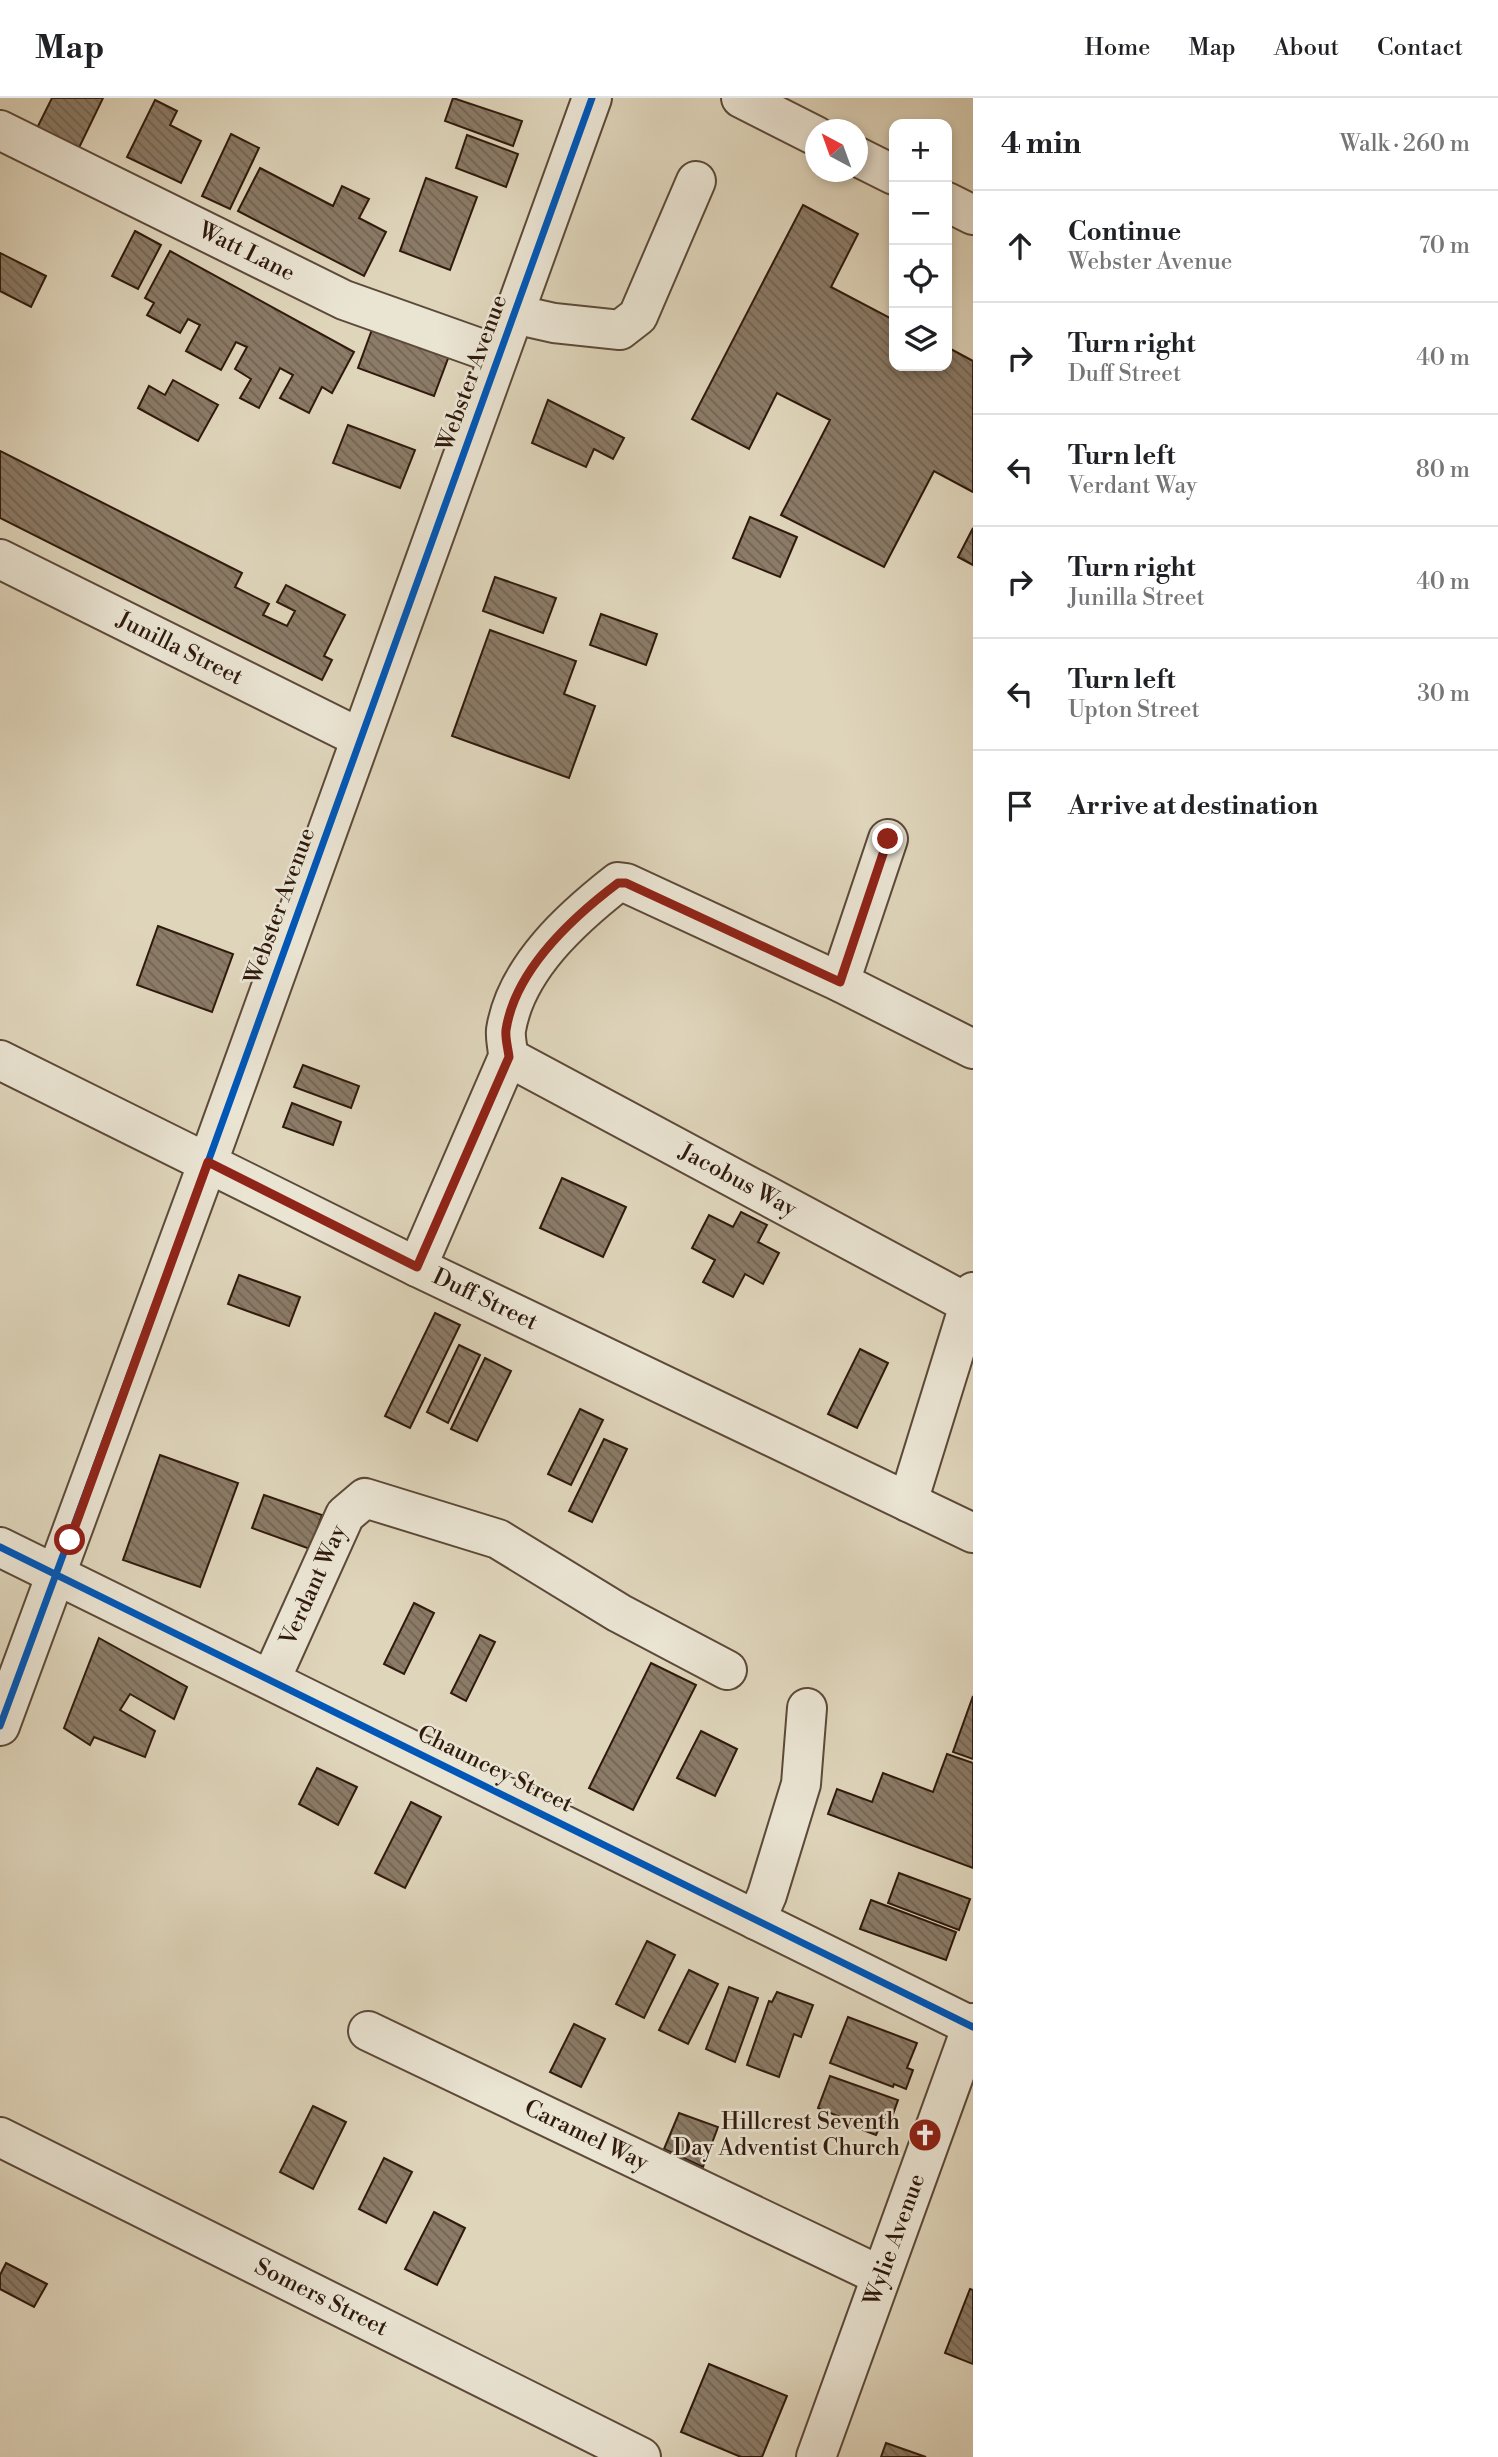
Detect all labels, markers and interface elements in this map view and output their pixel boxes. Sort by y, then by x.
text: Map [35,28,104,69]
text: Home [1085,33,1150,63]
text: Map [1188,33,1236,63]
text: About [1274,33,1339,63]
text: Contact [1377,33,1463,63]
north arrow [805,119,868,182]
map controls [889,119,952,371]
button: + [889,119,952,182]
text: 4 min [1001,125,1081,163]
text: Walk · 260 m [1340,130,1470,158]
button: − [889,182,952,245]
street label: Watt Lane [193,216,299,287]
text: Continue [1068,216,1181,248]
icon: ahead [1001,227,1039,265]
text: 70 m [1419,232,1470,260]
button: locate [889,245,952,308]
text: Webster Avenue [1068,248,1232,276]
street label: Webster Avenue [430,291,513,456]
button: layers [889,308,952,371]
text: Turn right [1068,328,1196,360]
icon: right [1001,339,1039,377]
text: 40 m [1416,344,1470,372]
text: Duff Street [1068,360,1181,388]
text: Turn left [1068,440,1176,472]
icon: left [1001,451,1039,489]
text: 80 m [1416,456,1470,484]
text: Verdant Way [1068,472,1197,500]
text: Turn right [1068,552,1196,584]
icon: right [1001,563,1039,601]
text: 40 m [1416,568,1470,596]
text: Junilla Street [1068,584,1205,612]
street label: Junilla Street [112,605,247,691]
text: Turn left [1068,664,1176,696]
icon: left [1001,675,1039,713]
text: 30 m [1417,680,1470,708]
text: Upton Street [1068,696,1200,724]
icon: arrive [1001,787,1039,825]
text: Arrive at destination [1068,790,1318,822]
route end [872,823,903,854]
street label: Webster Avenue [238,824,321,989]
street label: Jacobus Way [674,1137,802,1224]
street label: Duff Street [428,1263,542,1337]
street label: Verdant Way [274,1520,353,1651]
route start [54,1524,85,1555]
street label: Chauncey Street [413,1719,577,1819]
street label: Caramel Way [520,2094,654,2177]
place label: Hillcrest Seventh Day Adventist Church [673,2108,900,2162]
church icon: Hillcrest Seventh Day Adventist Church [906,2116,944,2154]
street label: Wylie Avenue [858,2170,931,2310]
street label: Somers Street [250,2252,392,2342]

